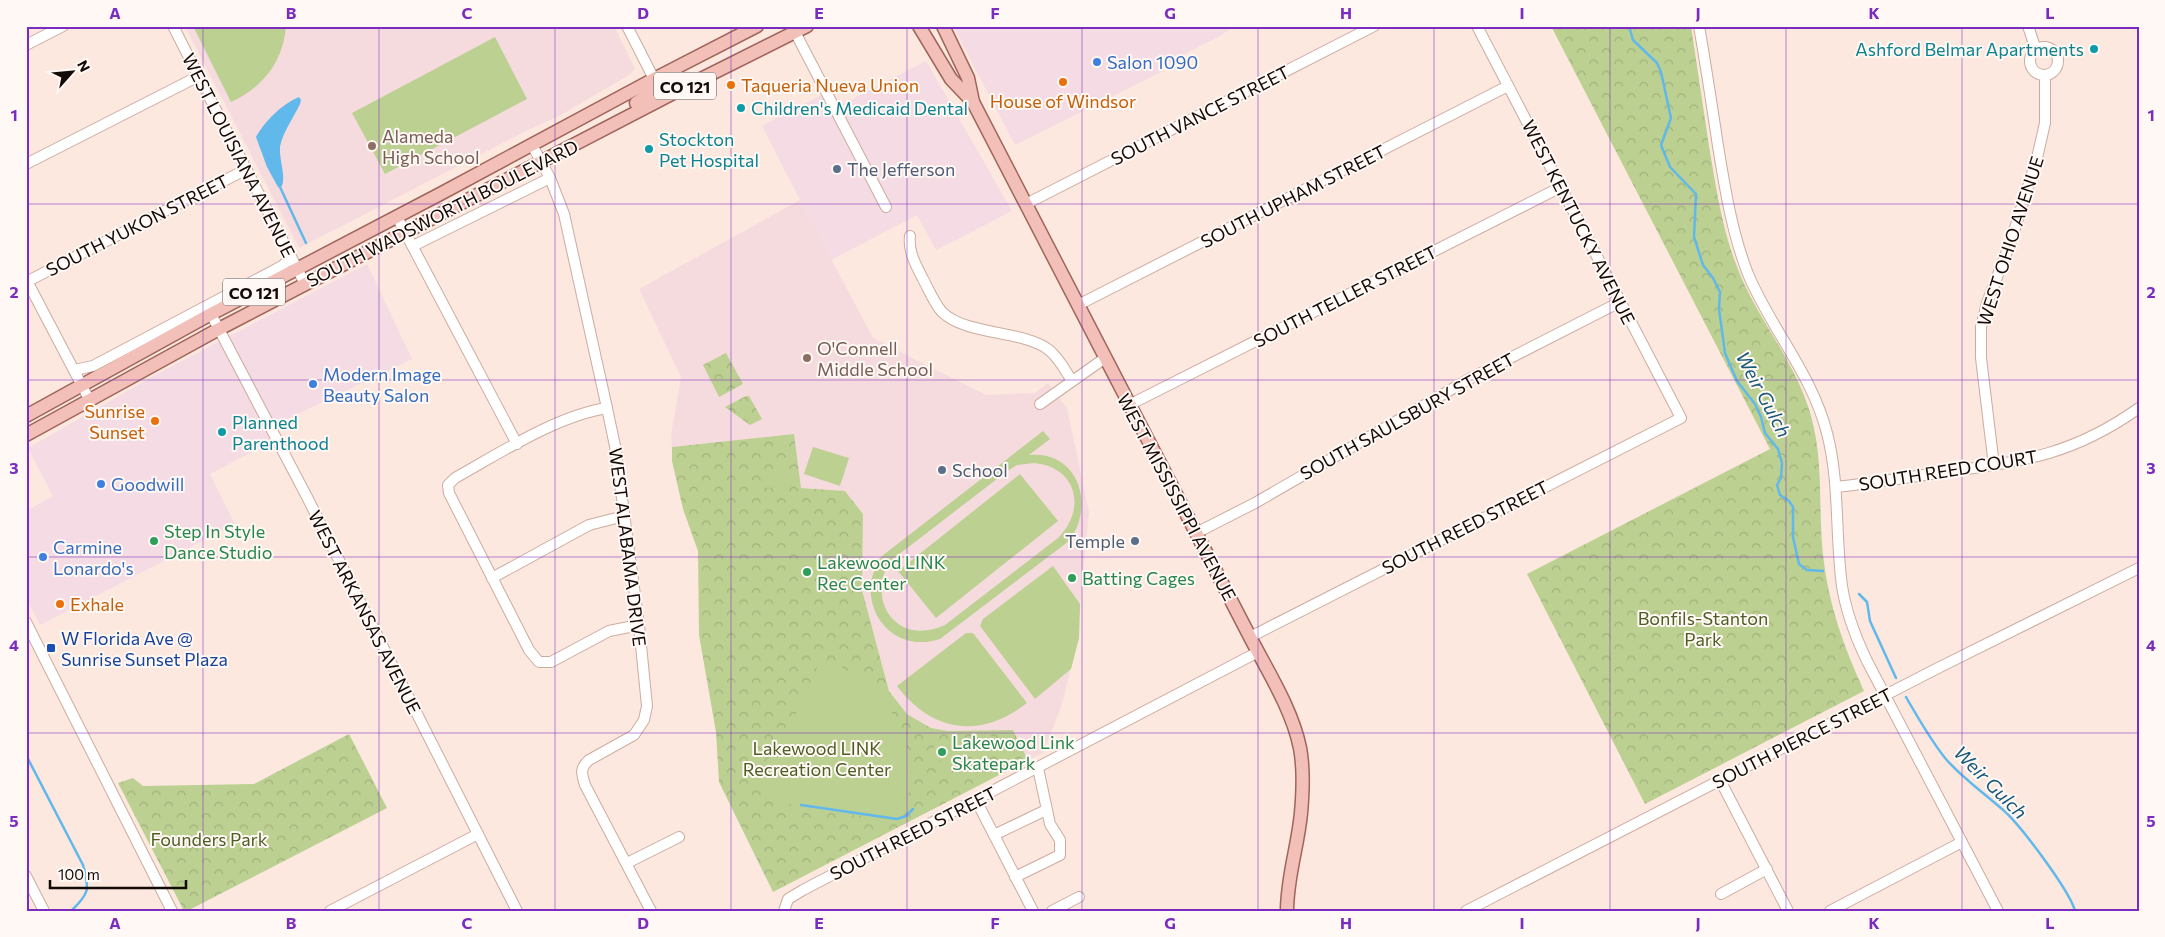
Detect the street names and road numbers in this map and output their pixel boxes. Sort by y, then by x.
street label: WEST LOUISIANA AVENUE [178,49,300,261]
street label: SOUTH VANCE STREET [1107,60,1293,170]
road number: CO 121 [654,72,716,100]
street label: WEST KENTUCKY AVENUE [1518,116,1640,328]
street label: SOUTH WADSWORTH BOULEVARD [302,135,582,291]
street label: SOUTH UPHAM STREET [1197,140,1389,252]
street label: WEST OHIO AVENUE [1972,153,2048,329]
street label: SOUTH YUKON STREET [42,169,232,281]
street label: SOUTH TELLER STREET [1250,240,1440,352]
road number: CO 121 [223,278,285,306]
street label: SOUTH SAULSBURY STREET [1296,348,1518,484]
street label: WEST MISSISSIPPI AVENUE [1113,390,1241,604]
street label: SOUTH REED COURT [1857,445,2039,495]
street label: WEST ALABAMA DRIVE [605,446,651,648]
street label: SOUTH REED STREET [1378,475,1552,579]
street label: WEST ARKANSAS AVENUE [304,507,426,717]
street label: SOUTH PIERCE STREET [1708,683,1896,793]
street label: SOUTH REED STREET [826,781,1000,885]

